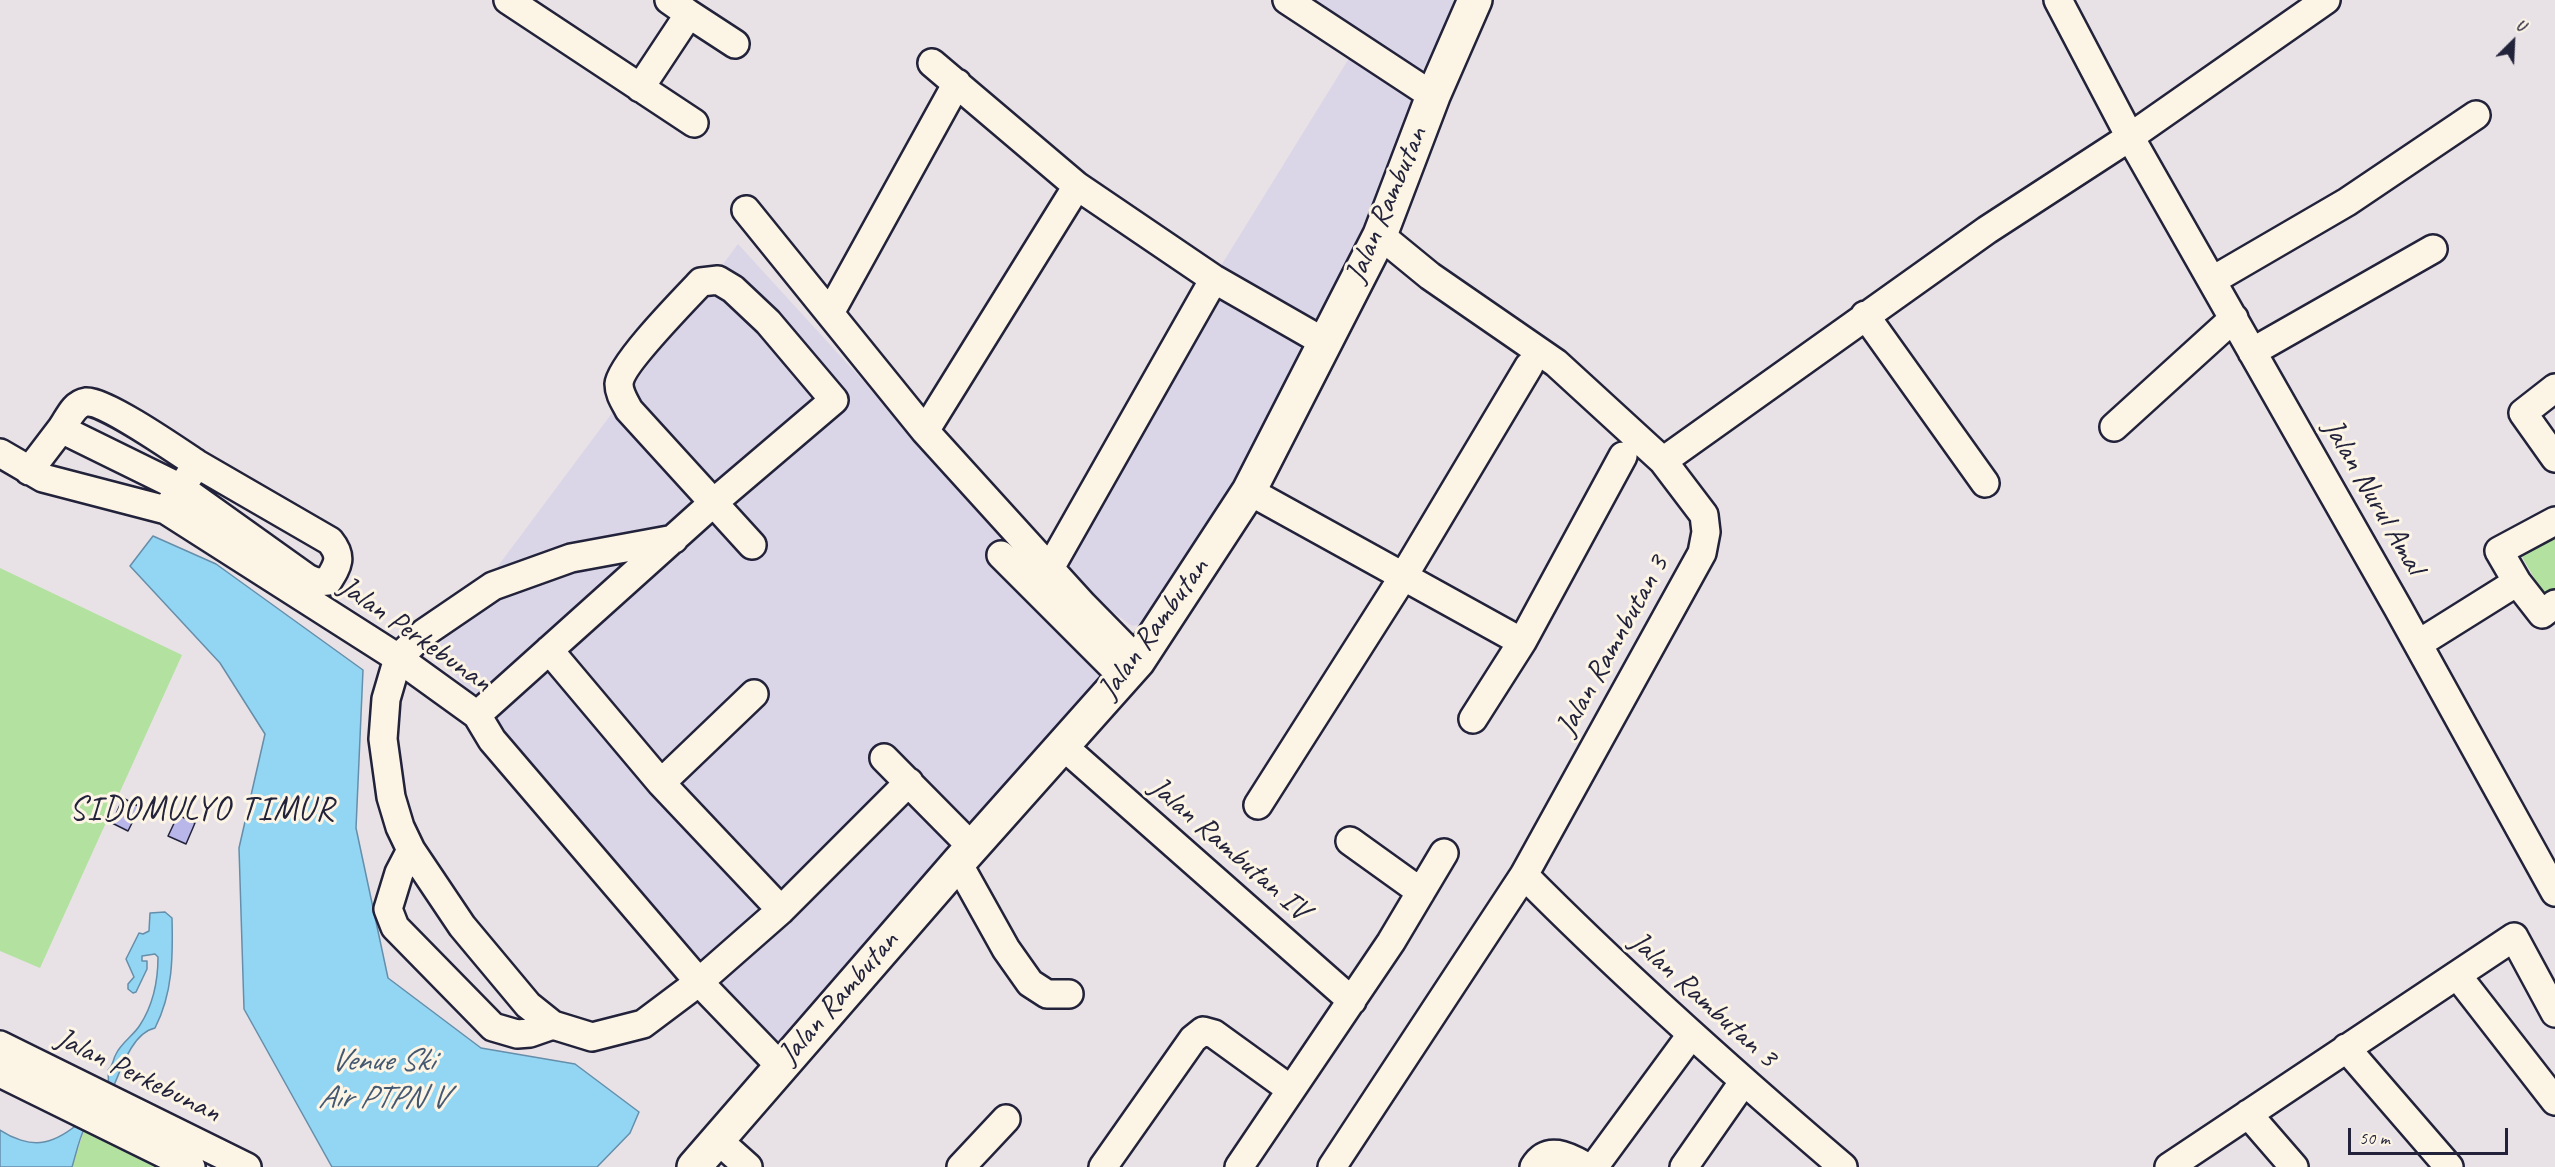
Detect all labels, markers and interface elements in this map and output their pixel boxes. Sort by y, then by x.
north arrow [2483,12,2543,72]
text: U [2513,15,2528,36]
street label: Jalan Rambutan [1338,122,1436,288]
street label: Jalan Nurul Amal [2314,413,2432,581]
street label: Jalan Ramnbutan 3 [1549,550,1677,742]
street label: Jalan Rambutan [1091,551,1217,707]
street label: Jalan Perkebunan [331,569,499,701]
street label: Jalan Rambutan IV [1142,770,1316,928]
district label: SIDOMULYO TIMUR [70,790,334,830]
street label: Jalan Rambutan [771,924,907,1072]
street label: Jalan Rambutan 3 [1622,924,1784,1076]
street label: Jalan Perkebunan [50,1021,226,1131]
water label: Venue Ski Air PTPN V [318,1043,446,1118]
scale bar [2351,1116,2512,1154]
text: 50 m [2359,1127,2390,1149]

